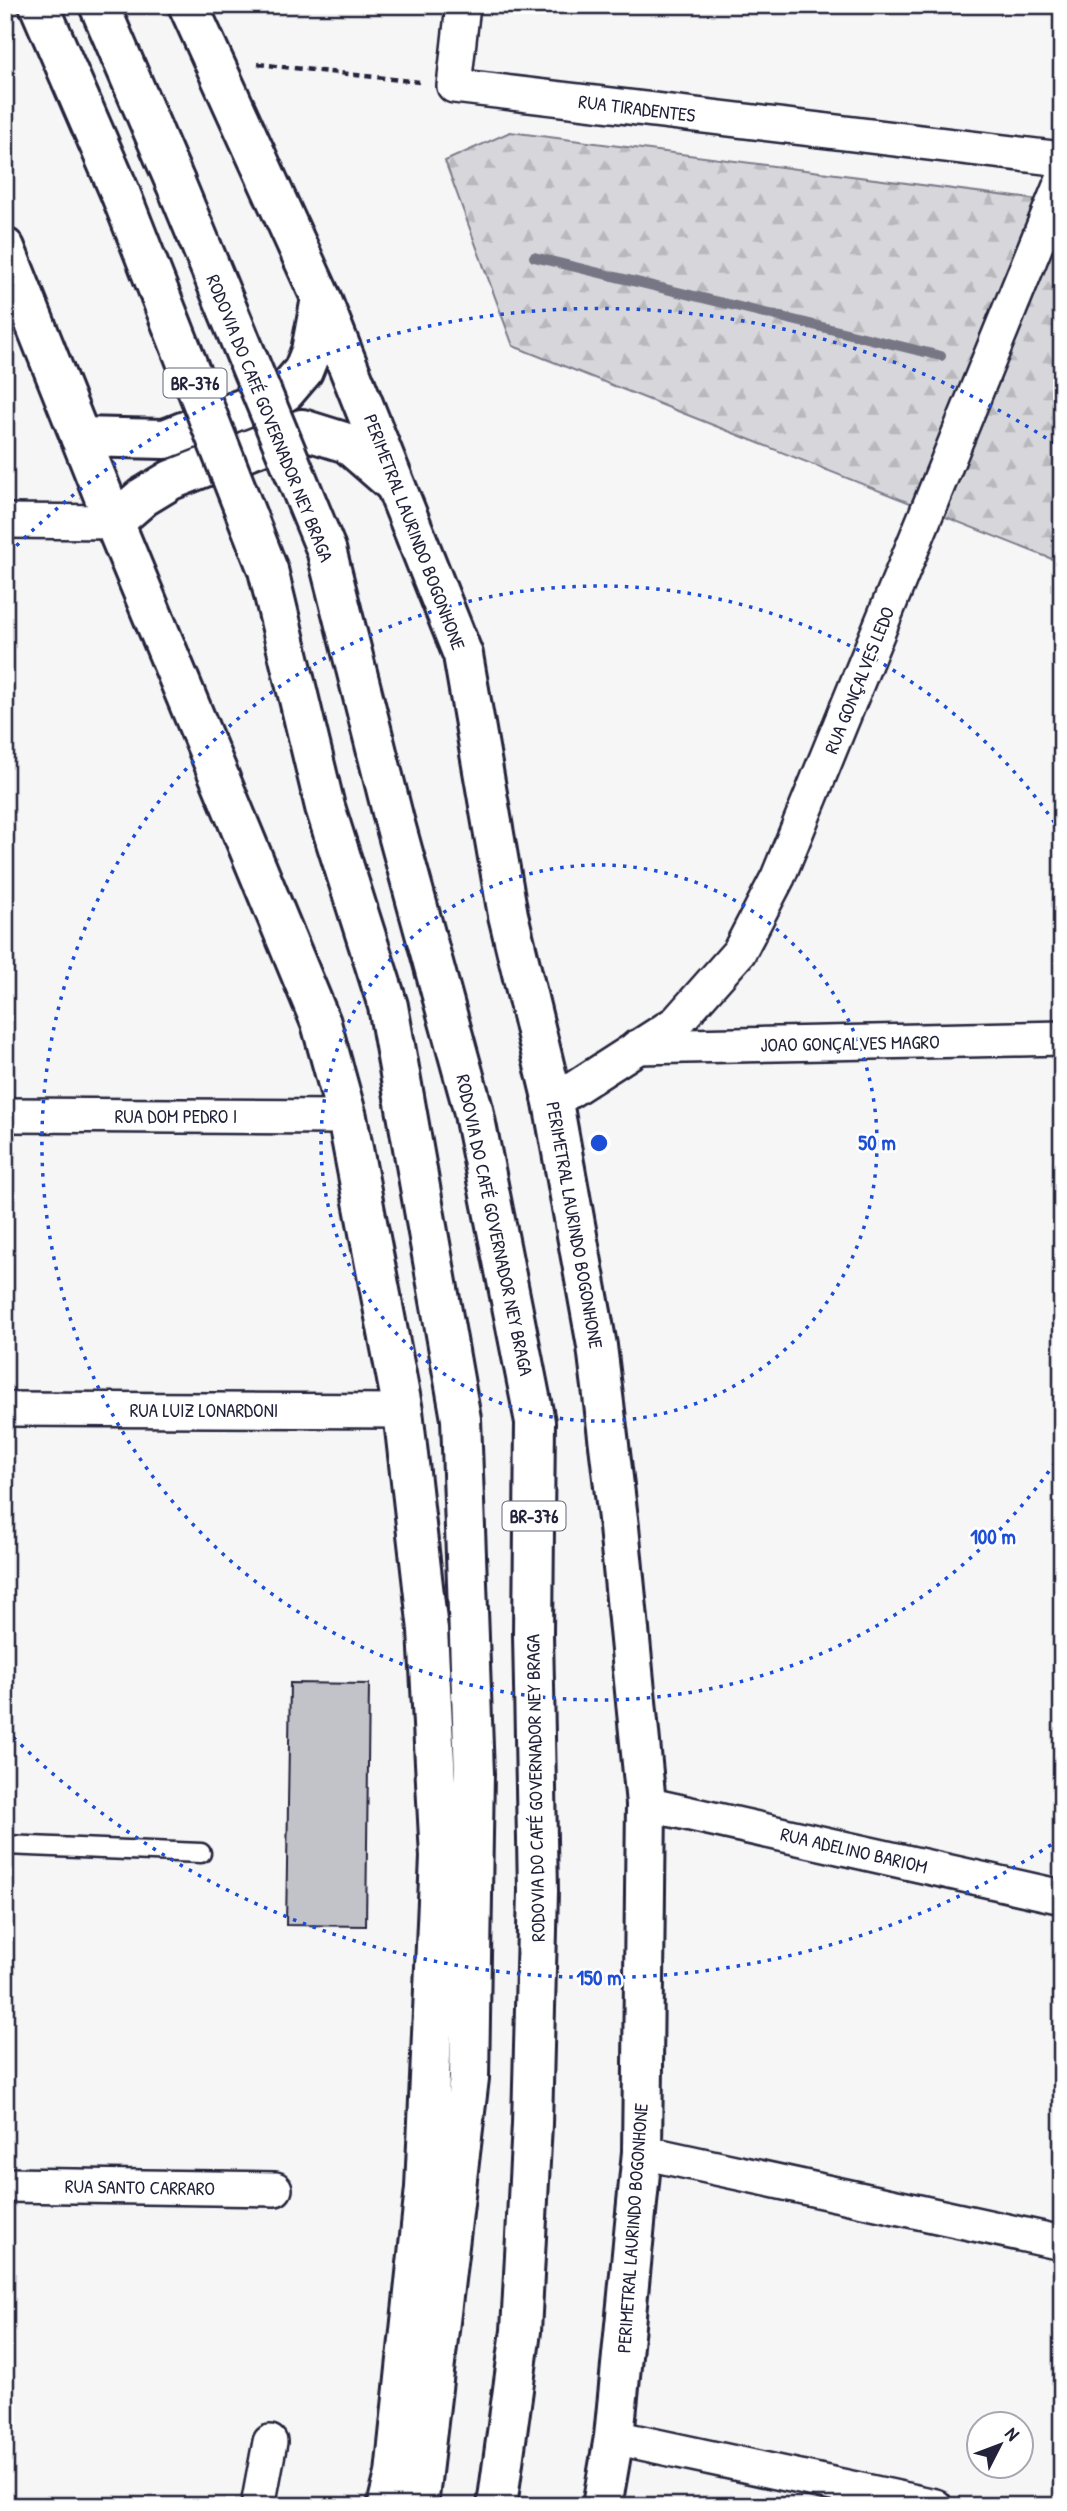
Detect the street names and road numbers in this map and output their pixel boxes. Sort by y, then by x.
street label: RUA TIRADENTES [577,88,697,128]
street label: RODOVIA DO CAFÉ GOVERNADOR NEY BRAGA [200,271,340,565]
road number: BR-376 [164,368,227,398]
street label: PERIMETRAL LAURINDO BOGONHONE [358,410,472,654]
street label: RUA GONÇALVES LEDO [818,603,900,757]
street label: JOAO GONÇALVES MAGRO [760,1028,940,1058]
street label: RODOVIA DO CAFÉ GOVERNADOR NEY BRAGA [450,1072,540,1378]
street label: PERIMETRAL LAURINDO BOGONHONE [540,1099,610,1351]
street label: RUA DOM PEDRO I [115,1103,237,1129]
street label: RUA LUIZ LONARDONI [130,1397,278,1423]
road number: BR-376 [503,1502,566,1531]
street label: RODOVIA DO CAFÉ GOVERNADOR NEY BRAGA [519,1634,551,1942]
street label: RUA ADELINO BARIOM [778,1820,930,1880]
street label: PERIMETRAL LAURINDO BOGONHONE [610,2102,654,2354]
street label: RUA SANTO CARRARO [65,2173,215,2201]

